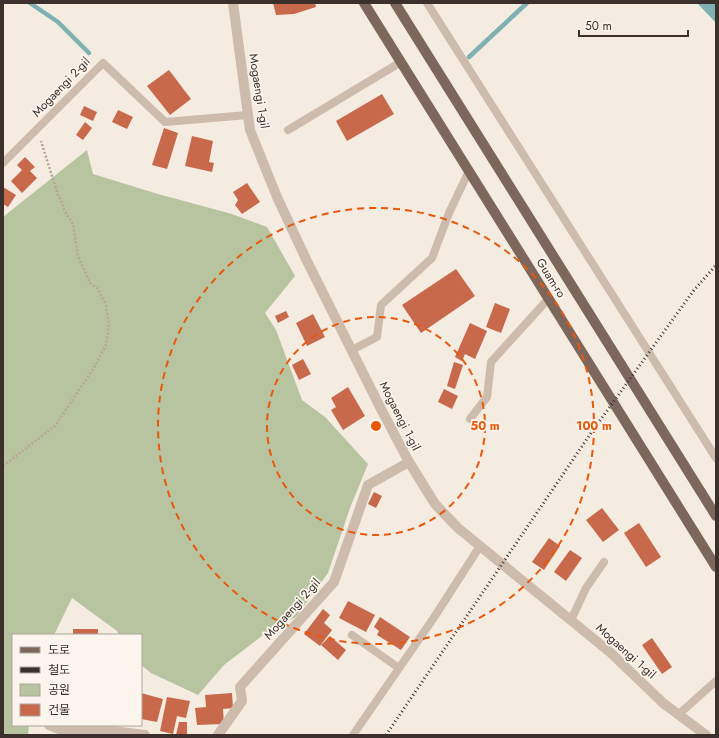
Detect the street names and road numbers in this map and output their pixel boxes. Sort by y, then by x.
street label: Mogaengi 1-gil [244,52,274,130]
street label: Mogaengi 2-gil [28,53,94,121]
street label: Guam-ro [532,255,570,302]
street label: Mogaengi 1-gil [375,378,425,454]
street label: Mogaengi 2-gil [260,574,324,644]
street label: Mogaengi 1-gil [592,619,660,683]

